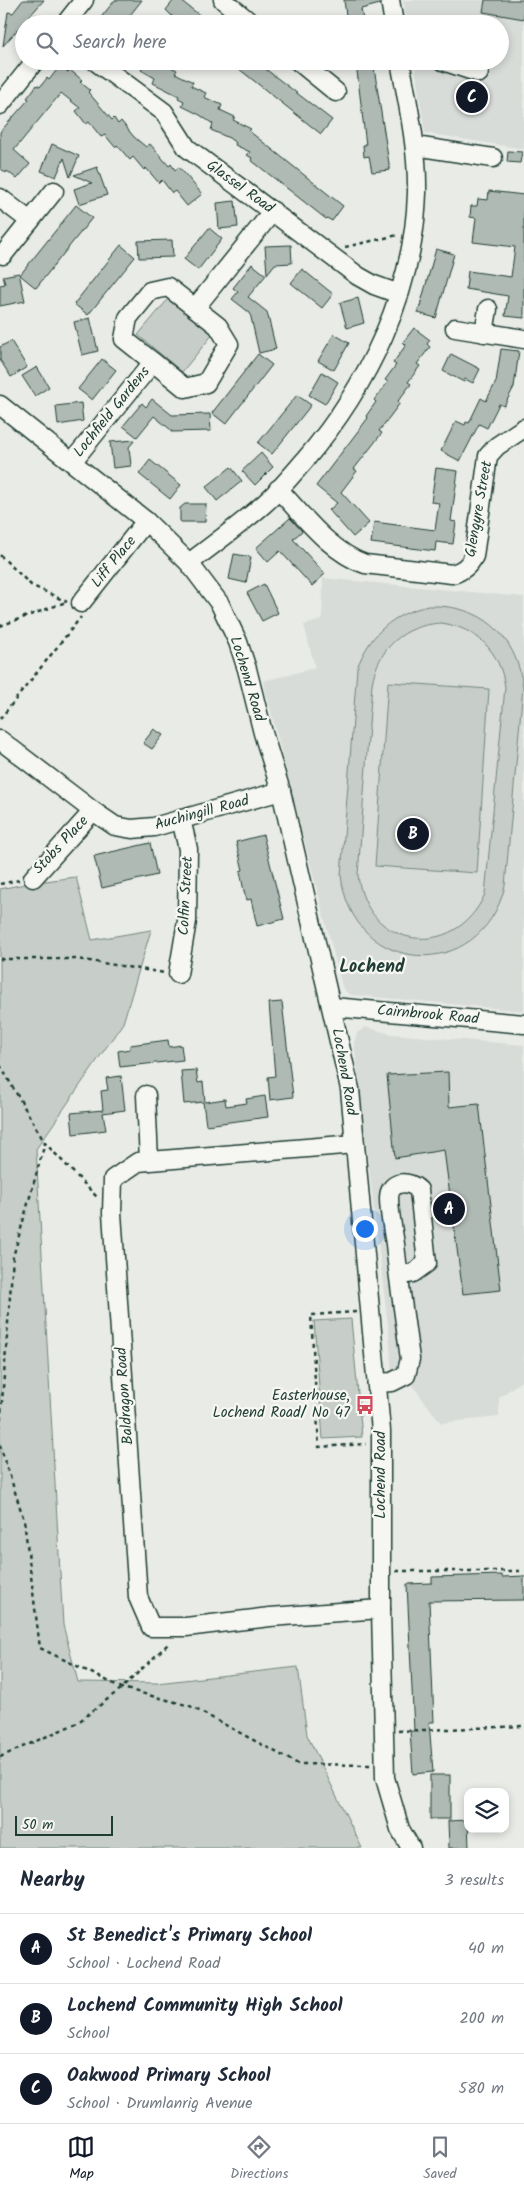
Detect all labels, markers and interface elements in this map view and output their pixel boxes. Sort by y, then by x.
search box [15,15,509,70]
text: Search here [73,28,167,58]
icon: search [33,29,61,57]
pin: C [456,78,488,116]
street label: Glassel Road [201,154,279,220]
street label: Lochfield Gardens [68,361,157,463]
street label: Glengyre Street [459,459,499,559]
street label: Liff Place [85,530,143,593]
street label: Lochend Road [223,633,271,725]
street label: Auchingill Road [152,789,252,837]
street label: Stobs Place [27,810,95,880]
pin: B [397,815,429,853]
street label: Colfin Street [172,856,200,936]
district label: Lochend [339,953,405,982]
street label: Cairnbrook Road [376,999,480,1031]
street label: Lochend Road [325,1027,364,1118]
pin: A [433,1190,465,1228]
your location [352,1216,378,1242]
street label: Baldragon Road [110,1346,140,1446]
place label: Easterhouse, Lochend Road/ No 47 [213,1384,351,1425]
bus stop icon: Easterhouse, Lochend Road/ No 47 [354,1394,376,1416]
street label: Lochend Road [369,1430,393,1519]
map controls [464,1788,509,1833]
button: layers [464,1788,509,1833]
scale bar [15,1813,112,1836]
text: 50 m [22,1814,53,1836]
text: Nearby [20,1864,85,1897]
text: 3 results [445,1868,504,1893]
text: St Benedict's Primary School [67,1921,312,1951]
text: A [31,1936,41,1961]
text: 40 m [468,1936,504,1961]
text: School · Lochend Road [67,1951,220,1976]
text: Lochend Community High School [67,1991,343,2021]
text: B [31,2006,41,2031]
text: 200 m [460,2006,504,2031]
text: School [67,2021,110,2046]
text: Oakwood Primary School [67,2061,271,2091]
text: C [31,2076,41,2101]
text: 580 m [459,2076,504,2101]
text: School · Drumlanrig Avenue [67,2091,252,2116]
tab: Map [67,2133,95,2185]
tab: Directions [230,2133,288,2185]
tab: Saved [423,2133,457,2185]

